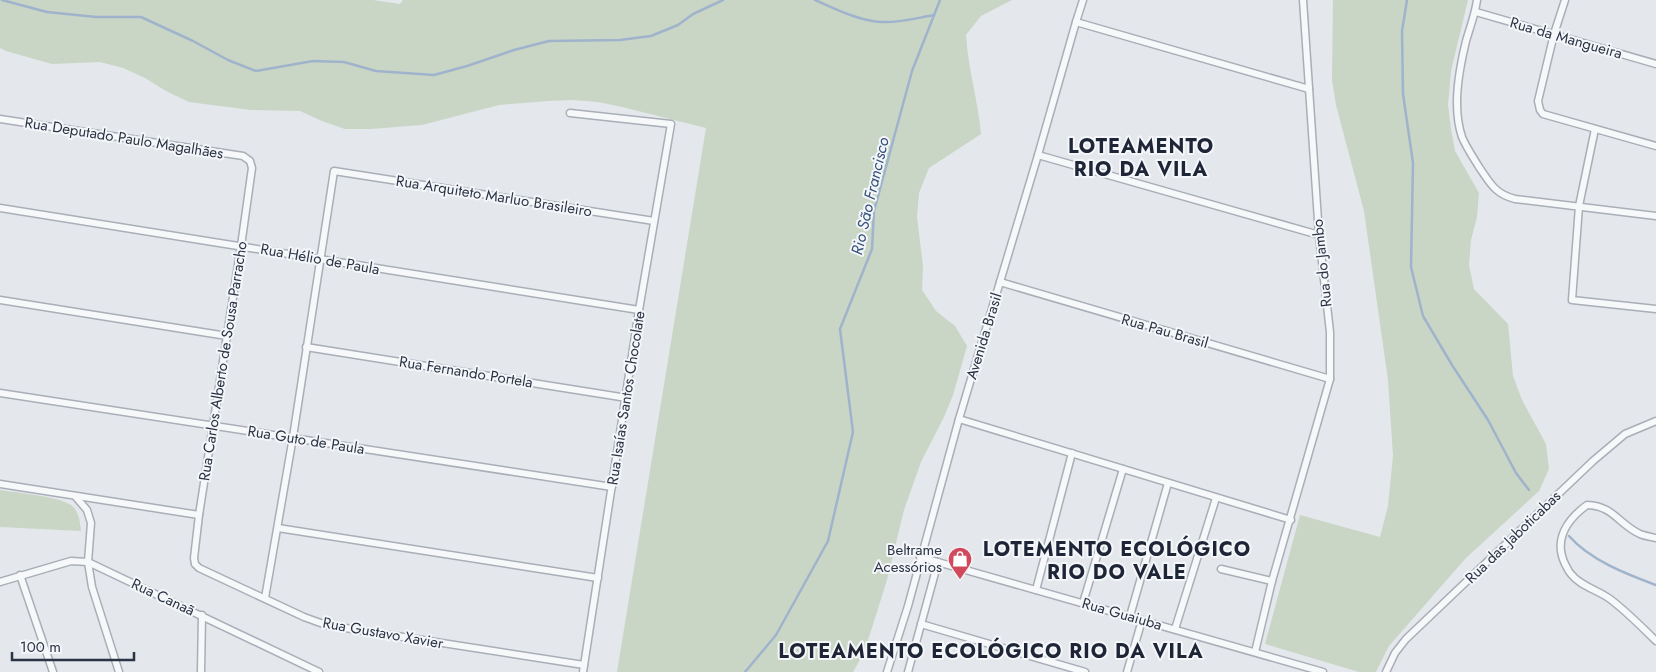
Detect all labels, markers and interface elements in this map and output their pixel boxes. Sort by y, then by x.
street label: Rua da Mangueira [1507,11,1625,65]
street label: Rua Deputado Paulo Magalhães [23,111,225,165]
district label: LOTEAMENTO RIO DA VILA [1068,132,1214,184]
water label: Rio São Francisco [845,134,895,257]
street label: Rua Arquiteto Marluo Brasileiro [394,170,594,222]
street label: Rua do Jambo [1306,218,1338,308]
street label: Rua Hélio de Paula [259,238,381,280]
street label: Rua Carlos Alberto de Sousa Parracho [193,240,253,482]
street label: Avenida Brasil [960,290,1008,382]
street label: Rua Pau Brasil [1119,308,1211,354]
street label: Rua Isaías Santos Chocolate [601,309,651,487]
street label: Rua Fernando Portela [398,351,534,393]
street label: Rua Guto de Paula [246,420,366,460]
street label: Rua das Jaboticabas [1460,485,1566,589]
district label: LOTEMENTO ECOLÓGICO RIO DO VALE [983,535,1251,587]
place label: Beltrame Acessórios [874,539,942,578]
shop icon: Beltrame Acessórios [947,546,973,580]
street label: Rua Canaã [128,573,198,621]
street label: Rua Guaiuba [1079,592,1165,636]
street label: Rua Gustavo Xavier [321,612,446,655]
scale bar [12,630,135,662]
text: 100 m [20,636,61,658]
district label: LOTEAMENTO ECOLÓGICO RIO DA VILA [778,637,1204,666]

